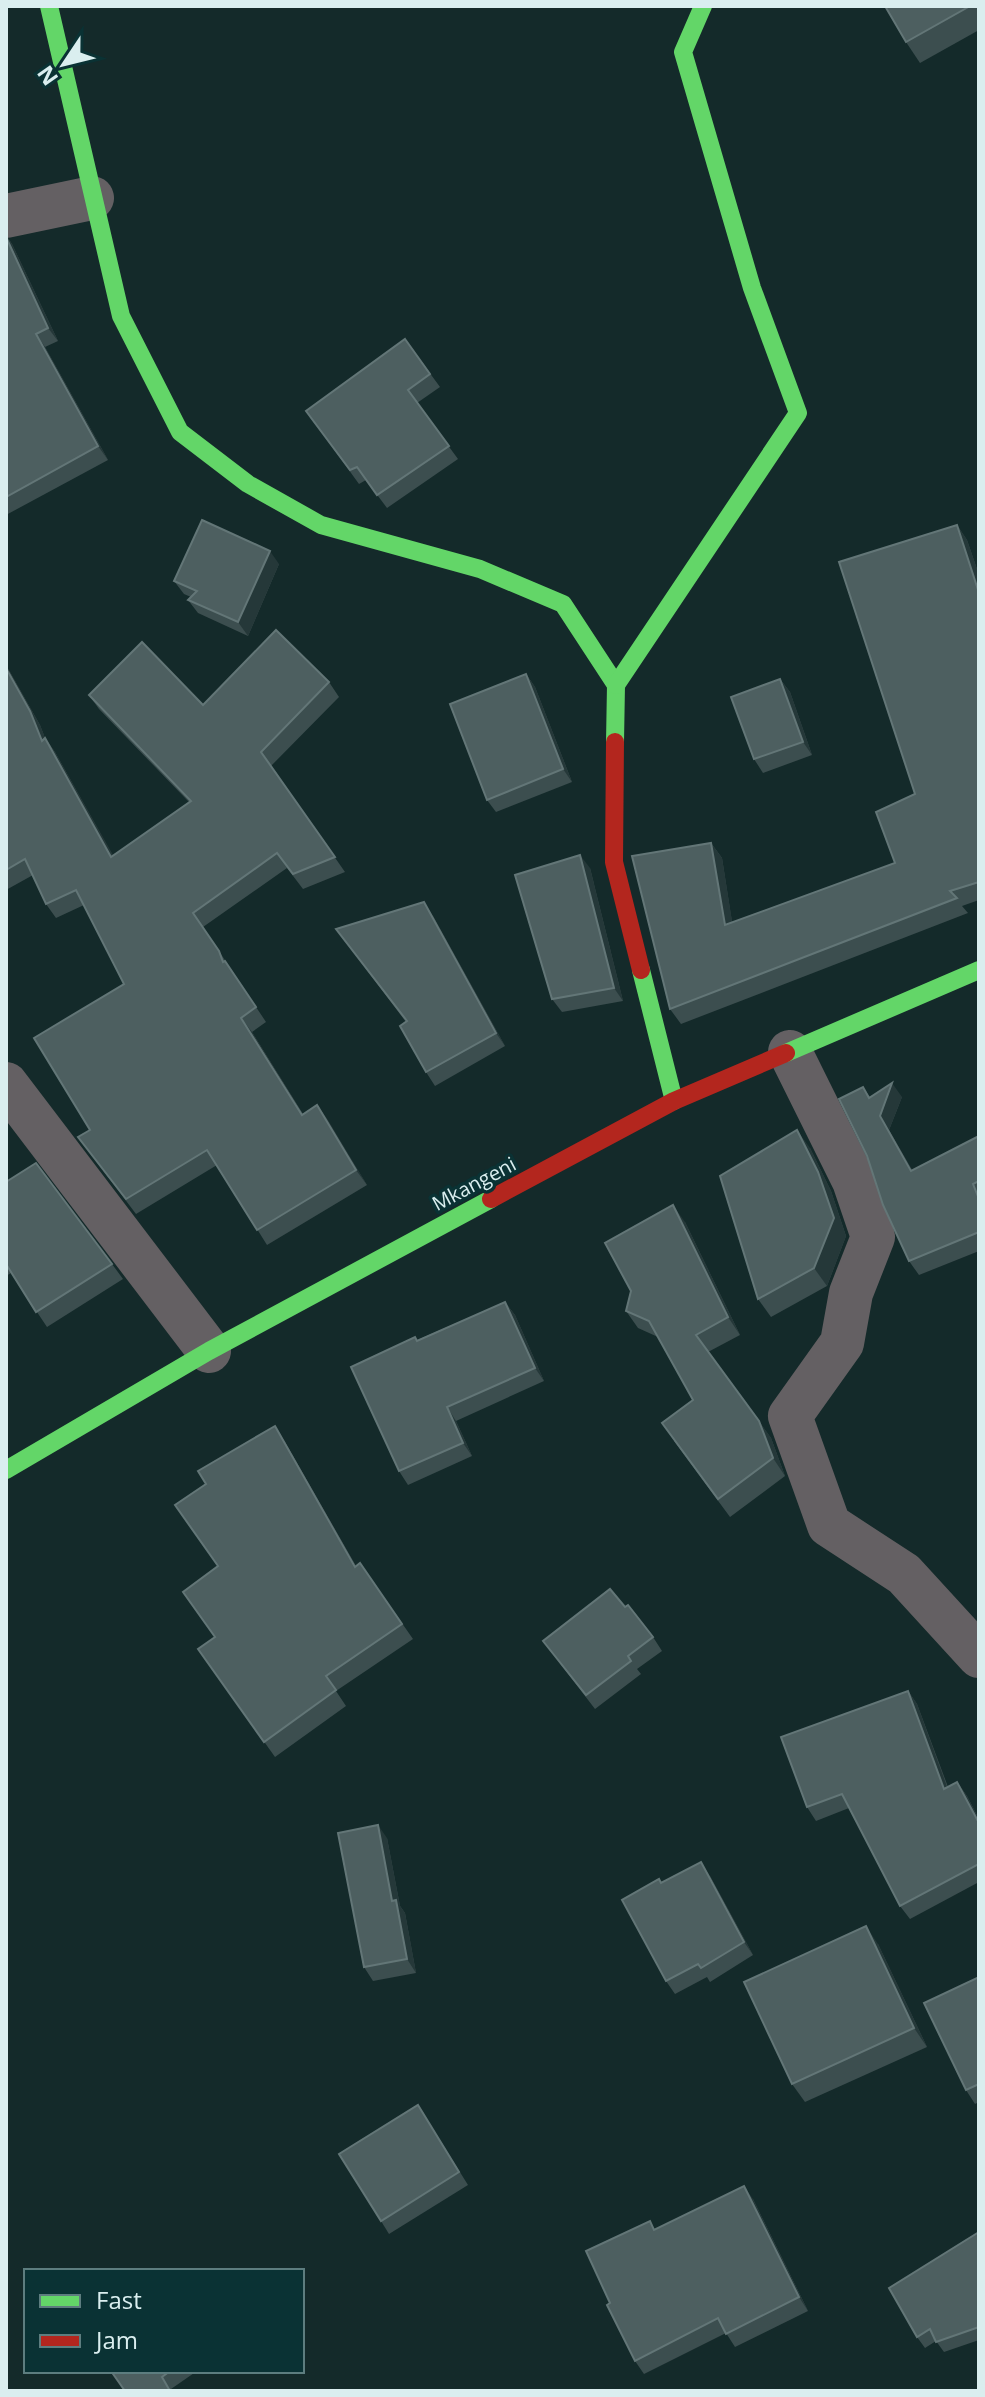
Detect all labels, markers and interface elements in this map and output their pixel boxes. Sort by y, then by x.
north arrow [24,24,104,104]
text: N [29,60,64,92]
street label: Mkangeni [427,1150,520,1217]
legend [24,2269,304,2373]
text: Fast [96,2283,142,2316]
text: Jam [94,2323,138,2356]

